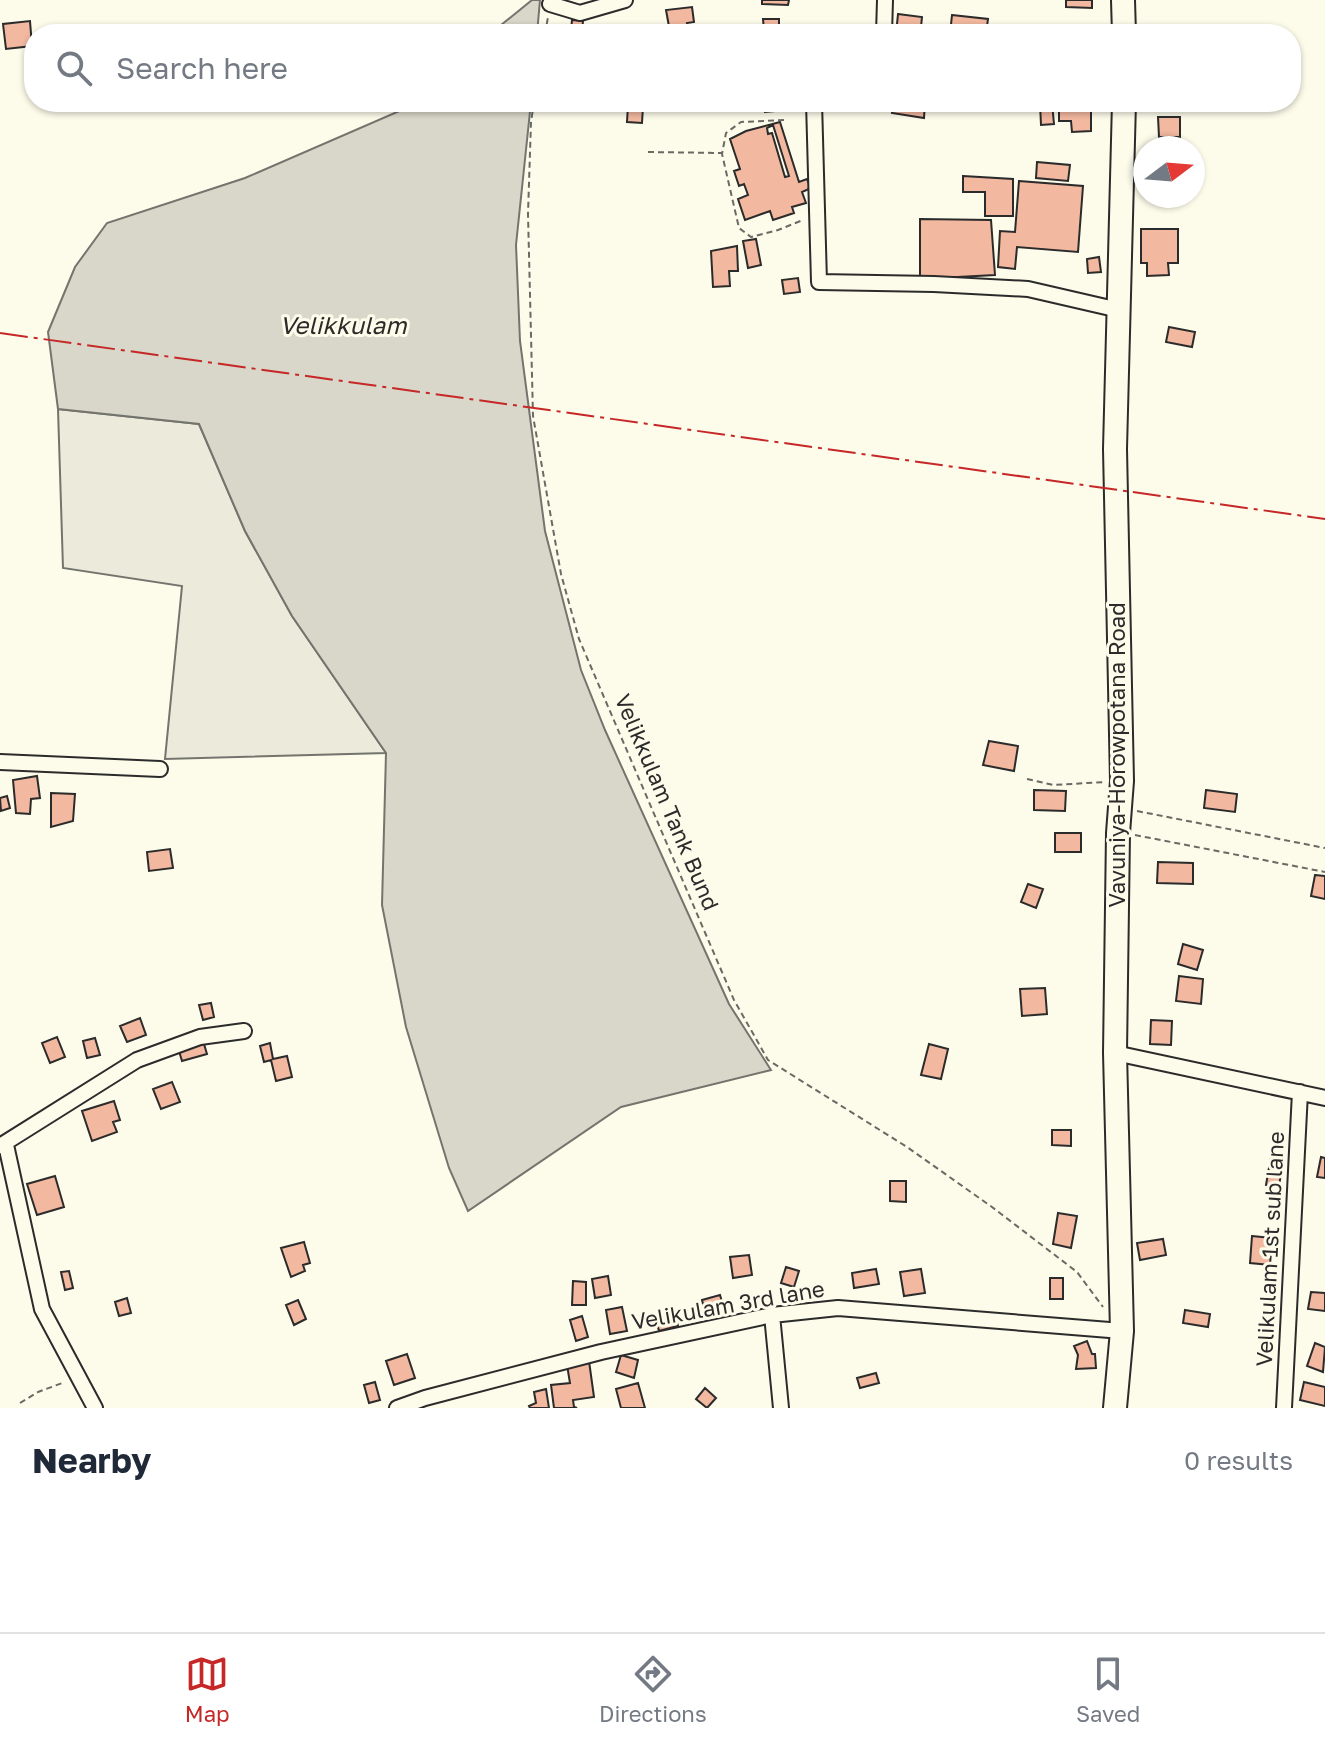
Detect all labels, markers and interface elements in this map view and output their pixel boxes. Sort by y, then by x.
search box [24,24,1301,112]
icon: search [52,46,96,90]
text: Search here [116,50,288,86]
north arrow [1133,136,1205,208]
water label: Velikkulam [280,310,408,339]
street label: Vavuniya-Horowpotana Road [1103,602,1130,908]
street label: Velikkulam Tank Bund [610,690,725,914]
street label: Velikulam 1st sub lane [1250,1131,1289,1367]
street label: Velikulam 3rd lane [629,1274,826,1335]
text: Nearby [32,1440,152,1480]
text: 0 results [1184,1445,1293,1476]
tab: Map [185,1652,230,1727]
tab: Directions [599,1652,707,1727]
tab: Saved [1076,1652,1140,1727]

